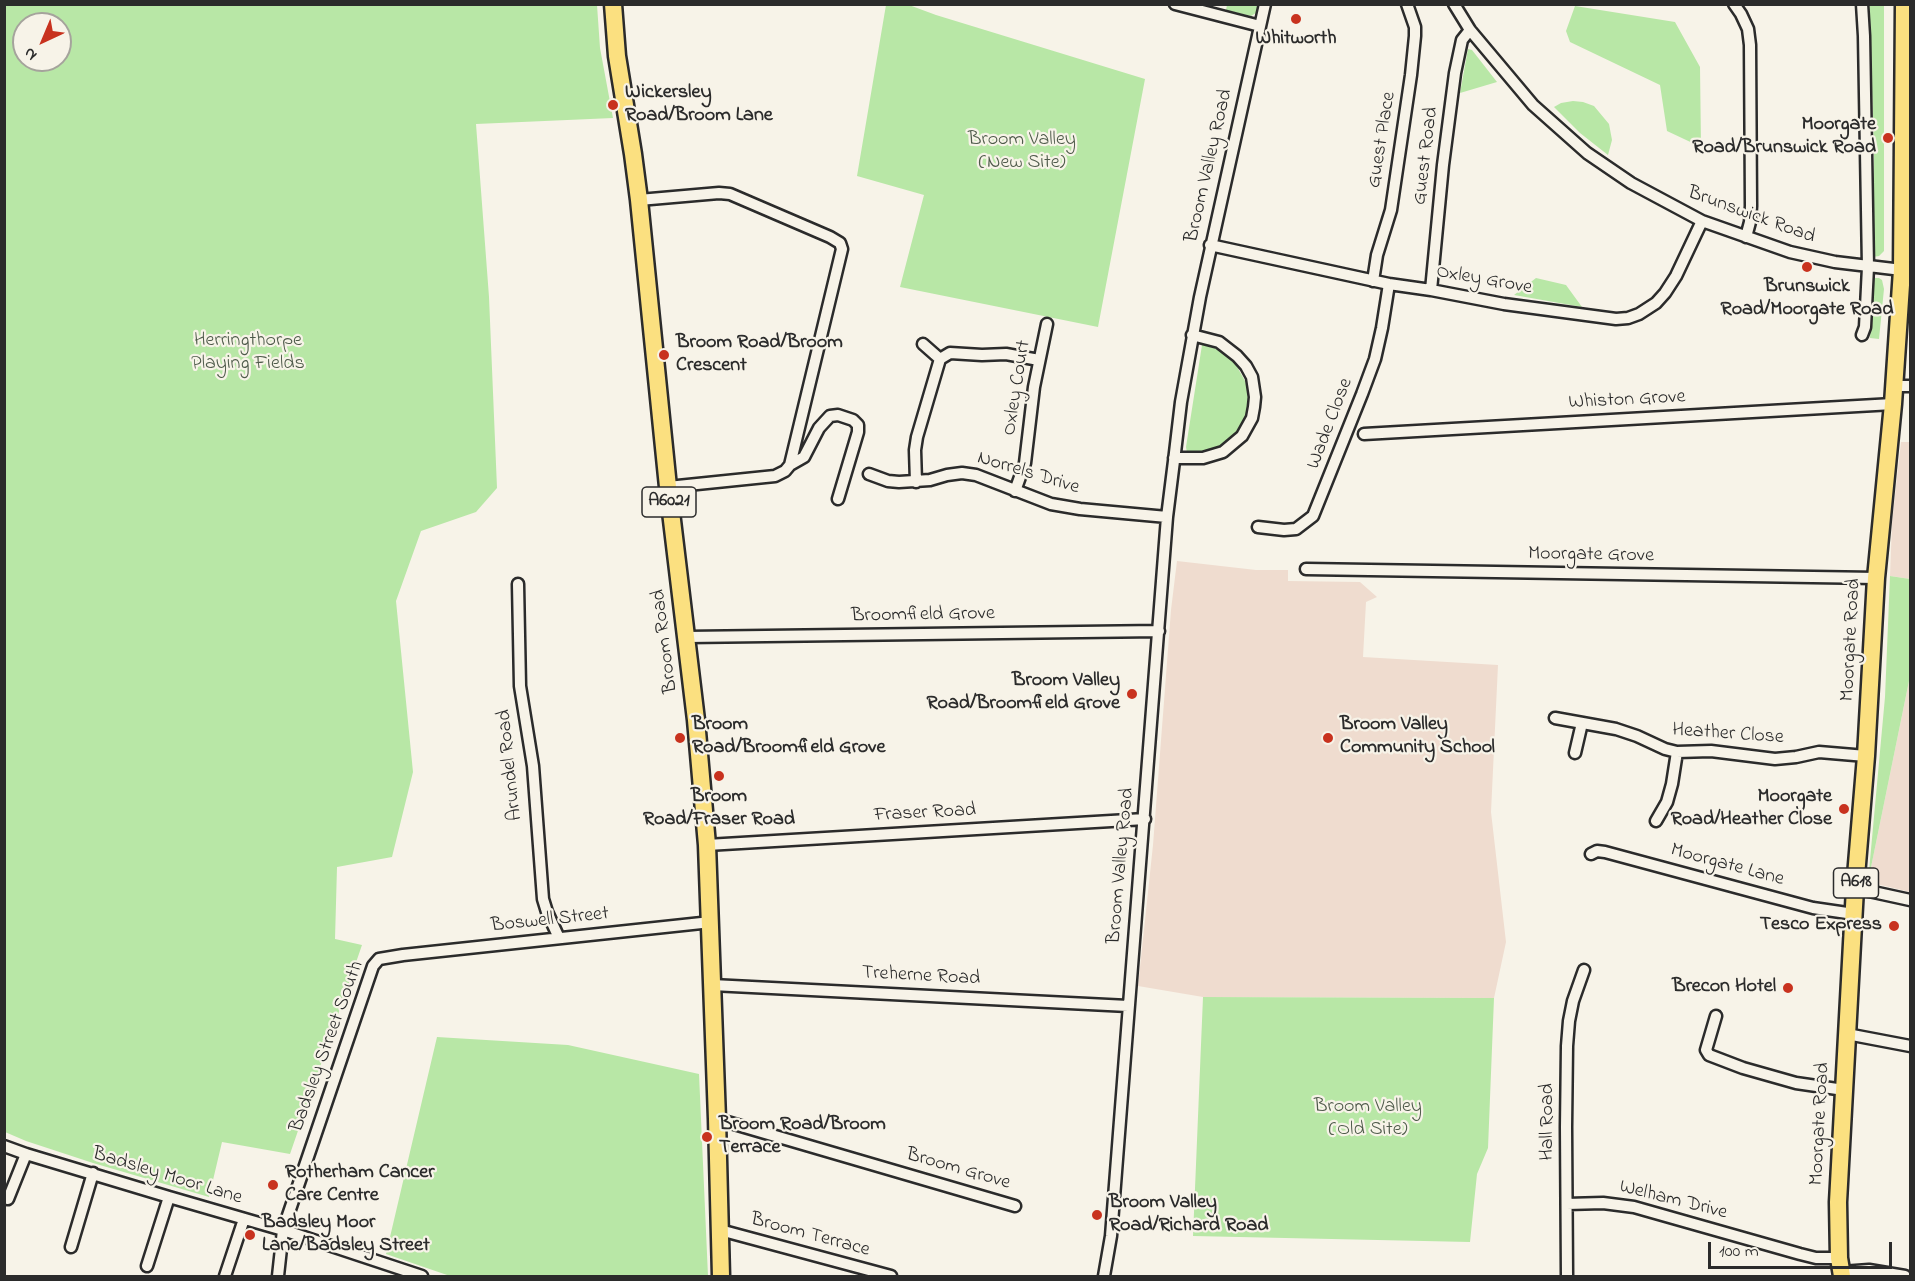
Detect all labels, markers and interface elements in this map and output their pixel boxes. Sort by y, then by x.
north arrow [12,12,72,72]
marker: Whitworth [1289,12,1303,26]
place label: Whitworth [1255,28,1337,52]
text: N [19,41,43,66]
place label: Wickersley Road/Broom Lane [625,82,773,129]
street label: Broom Valley Road [1181,87,1239,245]
street label: Guest Place [1364,90,1402,190]
marker: Wickersley Road/Broom Lane [606,98,620,112]
street label: Guest Road [1409,106,1445,206]
place label: Moorgate Road/Brunswick Road [1692,114,1876,161]
park label: Broom Valley (New Site) [968,129,1076,176]
marker: Moorgate Road/Brunswick Road [1881,131,1895,145]
street label: Brunswick Road [1684,182,1818,250]
marker: Brunswick Road/Moorgate Road [1800,260,1814,274]
street label: Oxley Grove [1434,261,1534,301]
place label: Brunswick Road/Moorgate Road [1721,276,1893,323]
park label: Herringthorpe Playing Fields [191,330,305,377]
place label: Broom Road/Broom Crescent [676,332,843,379]
street label: Oxley Court [999,339,1037,437]
marker: Broom Road/Broom Crescent [657,348,671,362]
street label: Wade Close [1303,375,1359,473]
street label: Whiston Grove [1568,386,1686,416]
street label: Norrels Drive [974,447,1082,501]
road number: A6021 [642,487,696,517]
street label: Moorgate Grove [1528,543,1654,569]
street label: Moorgate Road [1837,578,1867,702]
street label: Broom Road [648,588,684,694]
street label: Broomfield Grove [851,603,995,629]
place label: Broom Valley Road/Broomfield Grove [926,670,1120,717]
marker: Broom Valley Road/Broomfield Grove [1125,687,1139,701]
street label: Arundel Road [493,708,529,822]
place label: Broom Road/Broomfield Grove [692,714,886,761]
place label: Broom Valley Community School [1340,714,1495,761]
street label: Heather Close [1671,719,1785,751]
marker: Broom Road/Broomfield Grove [673,731,687,745]
marker: Broom Valley Community School [1321,731,1335,745]
marker: Broom Road/Fraser Road [712,769,726,783]
place label: Broom Road/Fraser Road [643,786,795,833]
place label: Moorgate Road/Heather Close [1671,786,1832,833]
street label: Broom Valley Road [1103,787,1141,945]
street label: Fraser Road [873,799,977,829]
marker: Moorgate Road/Heather Close [1837,802,1851,816]
street label: Moorgate Lane [1668,839,1786,893]
road number: A618 [1834,868,1878,898]
street label: Boswell Street [490,903,610,939]
place label: Tesco Express [1760,914,1882,938]
marker: Tesco Express [1887,919,1901,933]
street label: Badsley Street South [286,958,370,1136]
street label: Treherne Road [861,962,981,992]
place label: Brecon Hotel [1672,976,1776,1000]
marker: Brecon Hotel [1781,981,1795,995]
street label: Moorgate Road [1806,1062,1836,1186]
street label: Hall Road [1537,1083,1561,1161]
park label: Broom Valley (Old Site) [1314,1096,1422,1143]
place label: Broom Road/Broom Terrace [719,1114,886,1161]
marker: Broom Road/Broom Terrace [700,1130,714,1144]
street label: Badsley Moor Lane [89,1143,245,1211]
street label: Broom Grove [903,1144,1013,1196]
place label: Rotherham Cancer Care Centre [285,1162,434,1209]
street label: Welham Drive [1617,1176,1729,1226]
marker: Rotherham Cancer Care Centre [266,1178,280,1192]
place label: Broom Valley Road/Richard Road [1109,1192,1268,1239]
marker: Broom Valley Road/Richard Road [1090,1208,1104,1222]
street label: Broom Terrace [748,1209,872,1263]
place label: Badsley Moor Lane/Badsley Street [262,1212,430,1259]
marker: Badsley Moor Lane/Badsley Street [243,1228,257,1242]
scale bar [1711,1230,1896,1268]
text: 100 m [1719,1239,1759,1265]

